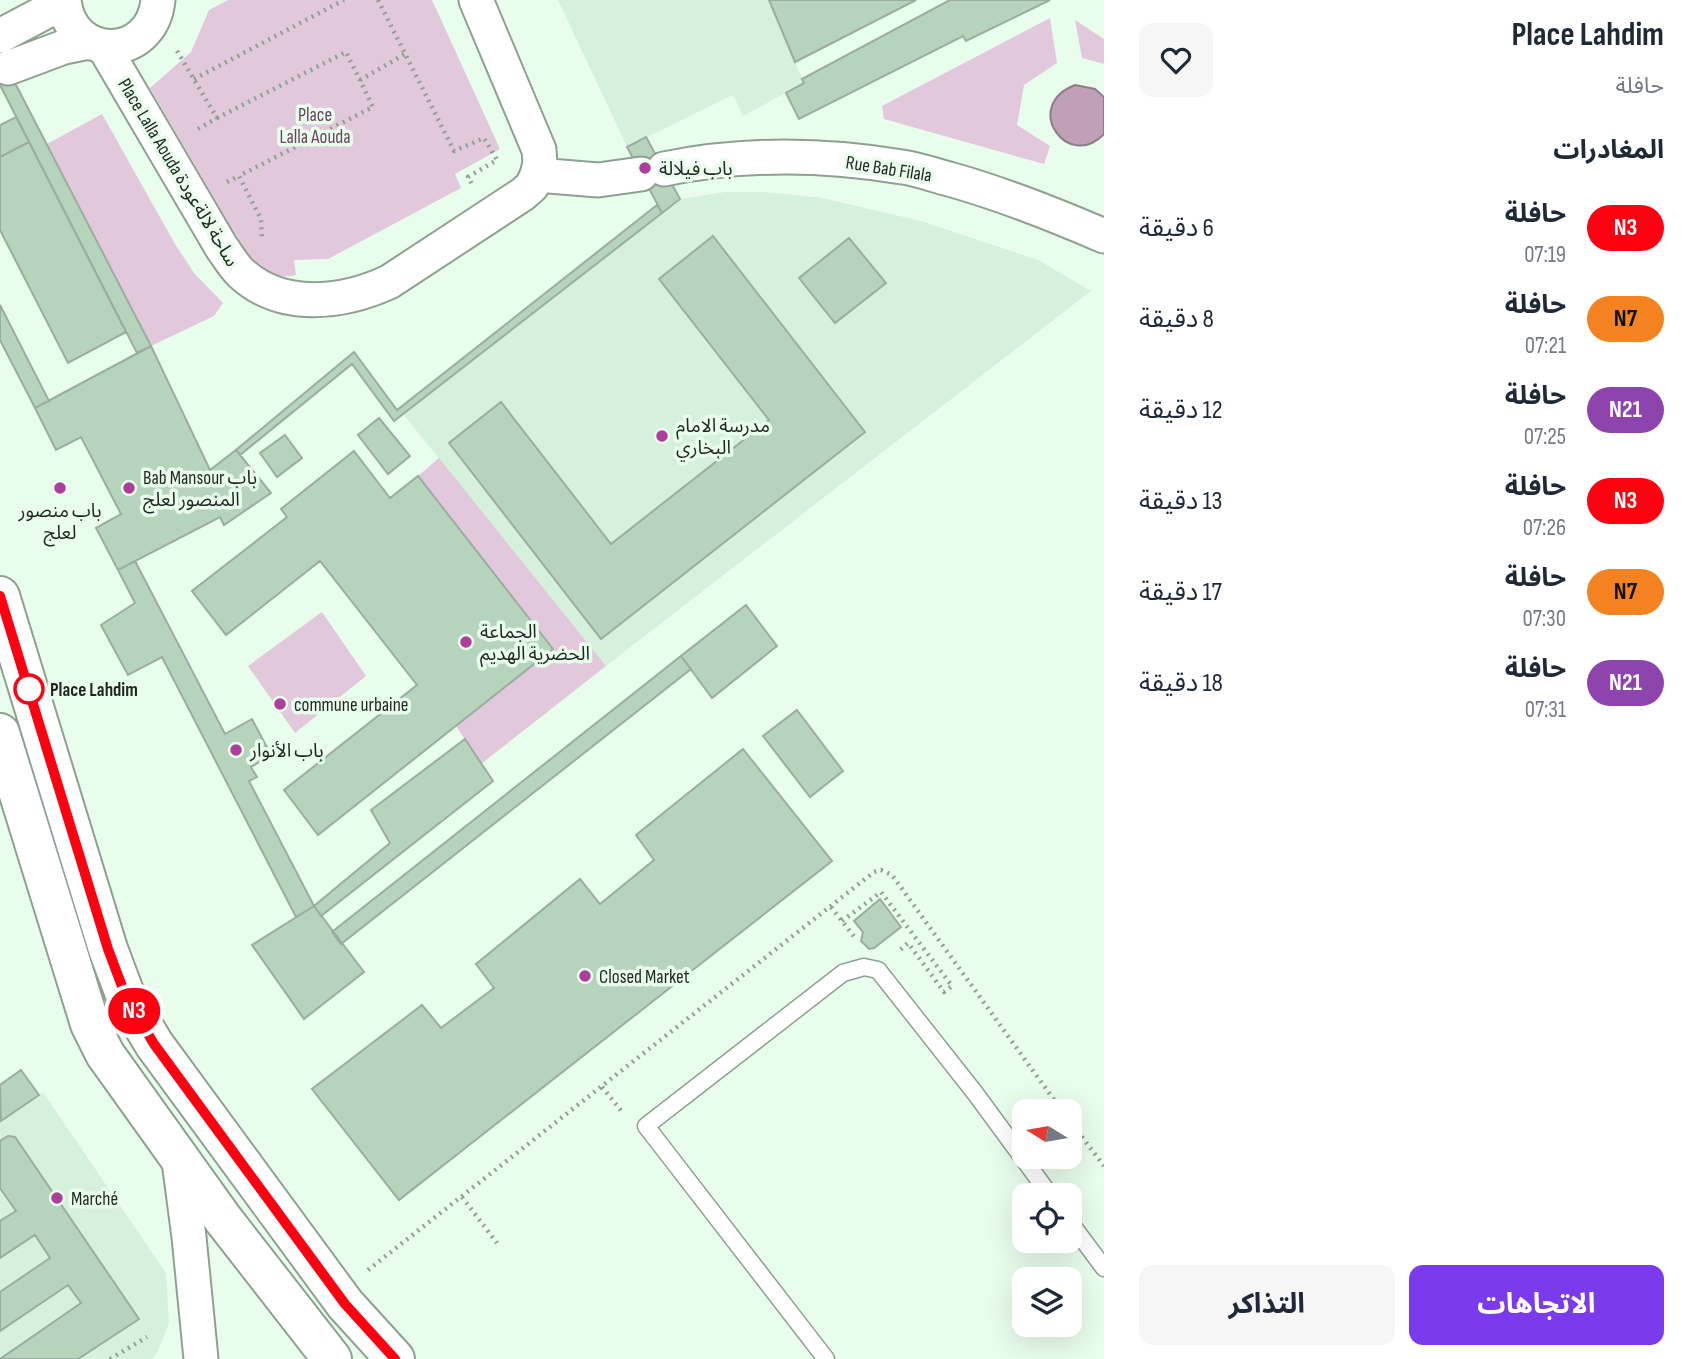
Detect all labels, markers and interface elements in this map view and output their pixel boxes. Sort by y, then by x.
text: Place Lahdim [1511,15,1664,55]
button: heart [1139,23,1213,97]
text: حافلة [1615,72,1664,100]
street label: Place Lalla Aouda ساحة لالةعودة [112,74,243,271]
park label: Place Lalla Aouda [279,104,351,149]
text: المغادرات [1553,135,1664,166]
street label: Rue Bab Filala [844,151,933,188]
place label: باب فيلالة [659,158,733,181]
marker: باب فيلالة [637,160,653,176]
text: حافلة [1505,199,1566,230]
text: 6 دقيقة [1139,213,1214,244]
text: N3 [1614,213,1637,242]
text: 07:19 [1524,241,1566,269]
text: حافلة [1505,290,1566,321]
text: 8 دقيقة [1139,304,1214,335]
text: N7 [1614,304,1637,333]
text: 07:21 [1525,332,1566,360]
text: حافلة [1505,381,1566,412]
text: 12 دقيقة [1139,395,1222,426]
text: N21 [1609,395,1642,424]
place label: مدرسة الامام البخاري [676,415,770,462]
text: 07:25 [1524,423,1566,451]
marker: مدرسة الامام البخاري [654,428,670,444]
place label: Bab Mansour باب المنصور لعلج [143,467,257,514]
text: حافلة [1505,472,1566,503]
marker: باب منصور لعلج [52,480,68,496]
marker: Bab Mansour باب المنصور لعلج [121,480,137,496]
text: 13 دقيقة [1139,486,1222,517]
text: N3 [1614,486,1637,515]
place label: باب منصور لعلج [18,500,102,547]
text: 07:26 [1523,514,1566,542]
text: حافلة [1505,563,1566,594]
text: 17 دقيقة [1139,577,1222,608]
text: N7 [1614,577,1637,606]
text: 07:30 [1523,605,1566,633]
place label: الجماعة الحضرية الهديم [480,621,590,668]
marker: الجماعة الحضرية الهديم [458,634,474,650]
text: حافلة [1505,654,1566,685]
text: 18 دقيقة [1139,668,1223,699]
text: N21 [1609,668,1642,697]
marker: Place Lahdim [14,674,44,704]
place label: Place Lahdim [50,679,138,702]
place label: commune urbaine [294,694,408,717]
marker: commune urbaine [272,696,288,712]
text: 07:31 [1525,696,1566,724]
place label: باب الأنوار [249,740,324,763]
marker: باب الأنوار [228,742,244,758]
place label: Closed Market [599,966,690,989]
marker: Closed Market [577,968,593,984]
line badge: N3 [102,988,166,1034]
text: N3 [122,996,146,1025]
north arrow [1012,1099,1082,1169]
map controls [1012,1099,1082,1337]
button: locate [1012,1183,1082,1253]
place label: Marché [71,1188,118,1211]
marker: Marché [49,1190,65,1206]
button: التذاكر [1139,1265,1395,1345]
button: الاتجاهات [1409,1265,1664,1345]
button: layers [1012,1267,1082,1337]

